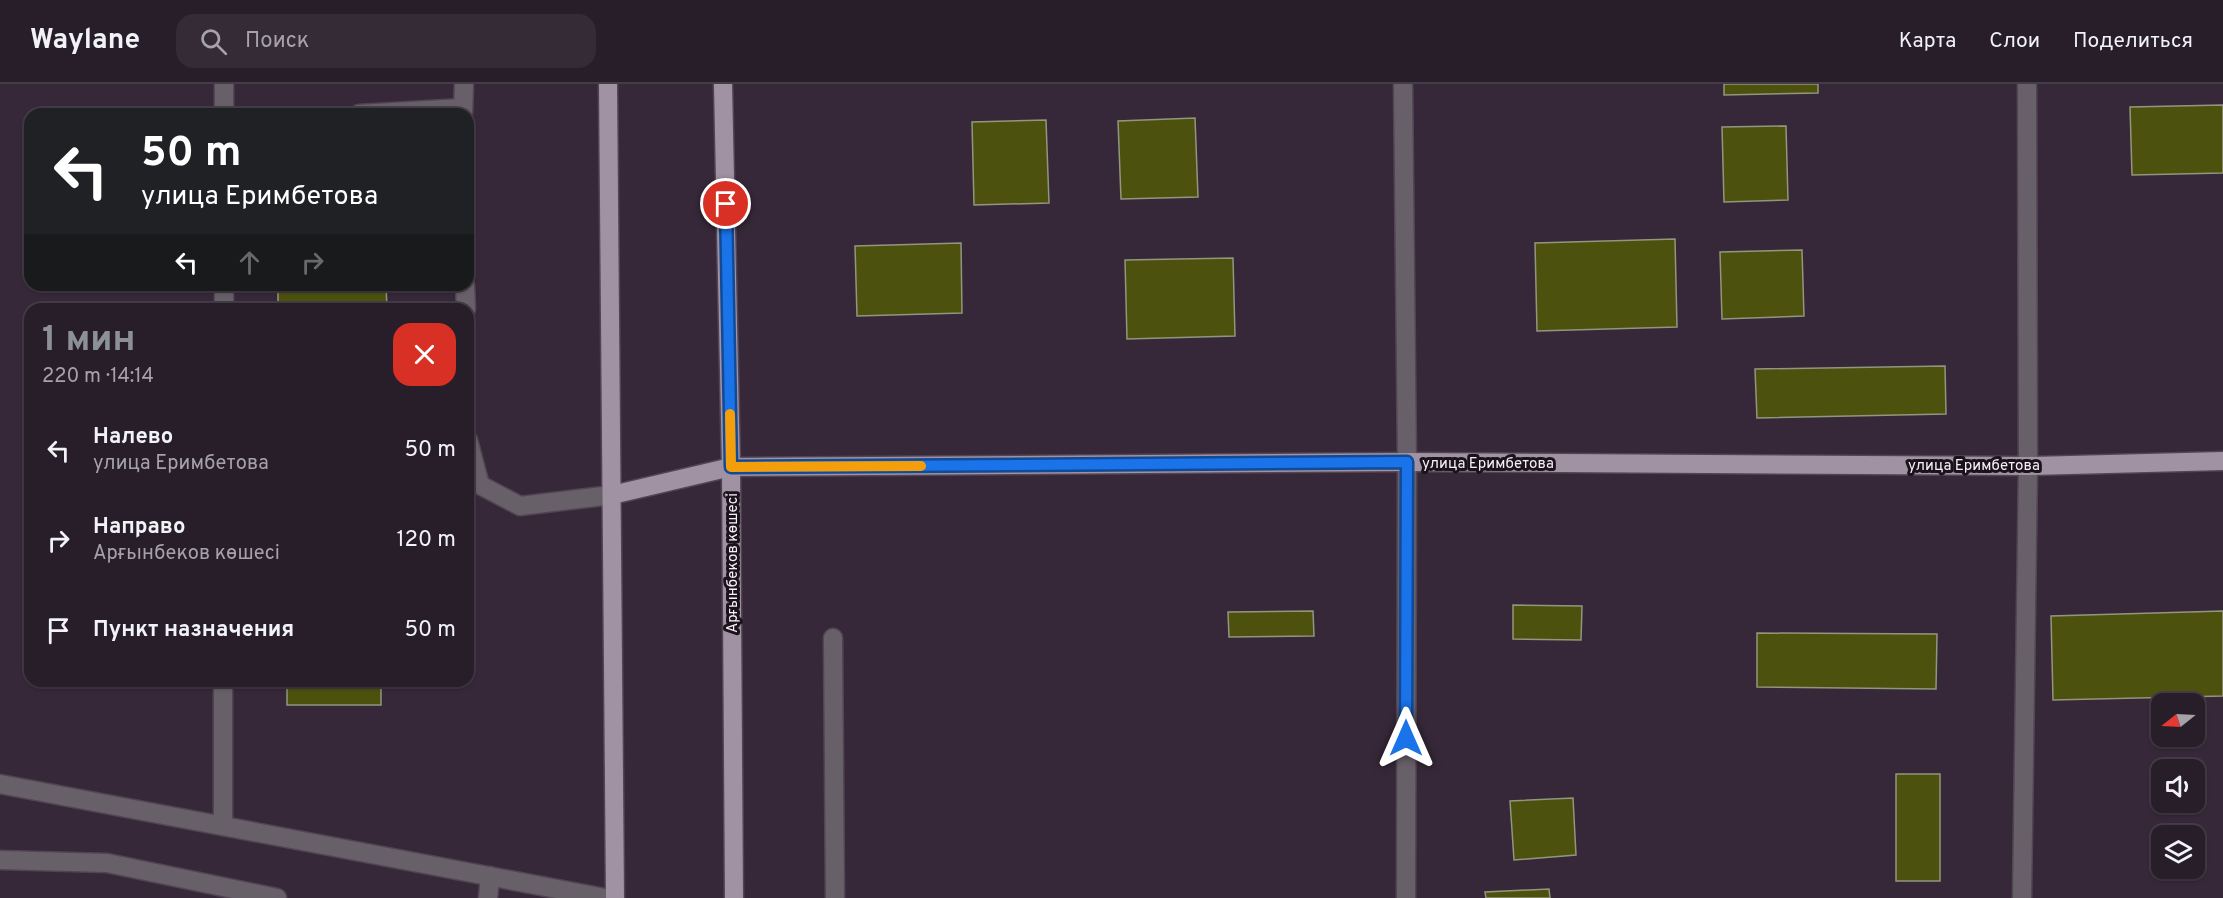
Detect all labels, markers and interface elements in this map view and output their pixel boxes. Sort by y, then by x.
search box [176,14,596,68]
text: Waylane [30,23,140,59]
icon: search [197,25,230,58]
text: Поиск [245,28,309,55]
text: Карта [1899,28,1956,55]
text: Слои [1989,28,2040,55]
text: Поделиться [2073,28,2193,55]
text: 50 m [141,128,242,181]
icon: left [42,132,120,210]
pin [700,178,751,229]
text: улица Еримбетова [141,180,378,214]
icon: arrive [709,187,742,220]
icon: left [170,246,203,279]
icon: ahead [233,246,266,279]
icon: right [296,246,329,279]
text: 1 мин [42,318,136,364]
button: close [393,323,456,386]
text: 220 m · 14:14 [42,364,154,390]
text: Налево [93,424,173,451]
icon: left [42,434,75,467]
text: 50 m [404,437,456,464]
text: улица Еримбетова [93,451,269,477]
street label: улица Еримбетова [1422,455,1554,474]
street label: улица Еримбетова [1908,457,2040,476]
street label: Арғынбеков көшесі [724,493,743,633]
text: Направо [93,514,185,541]
icon: right [42,524,75,557]
text: 120 m [396,527,456,554]
text: Арғынбеков көшесі [93,541,280,567]
icon: arrive [42,614,75,647]
text: Пункт назначения [93,617,294,644]
text: 50 m [404,617,456,644]
north arrow [2151,693,2205,747]
map controls [2151,693,2205,879]
position arrow [1374,706,1438,770]
button: sound [2151,759,2205,813]
button: layers [2151,825,2205,879]

